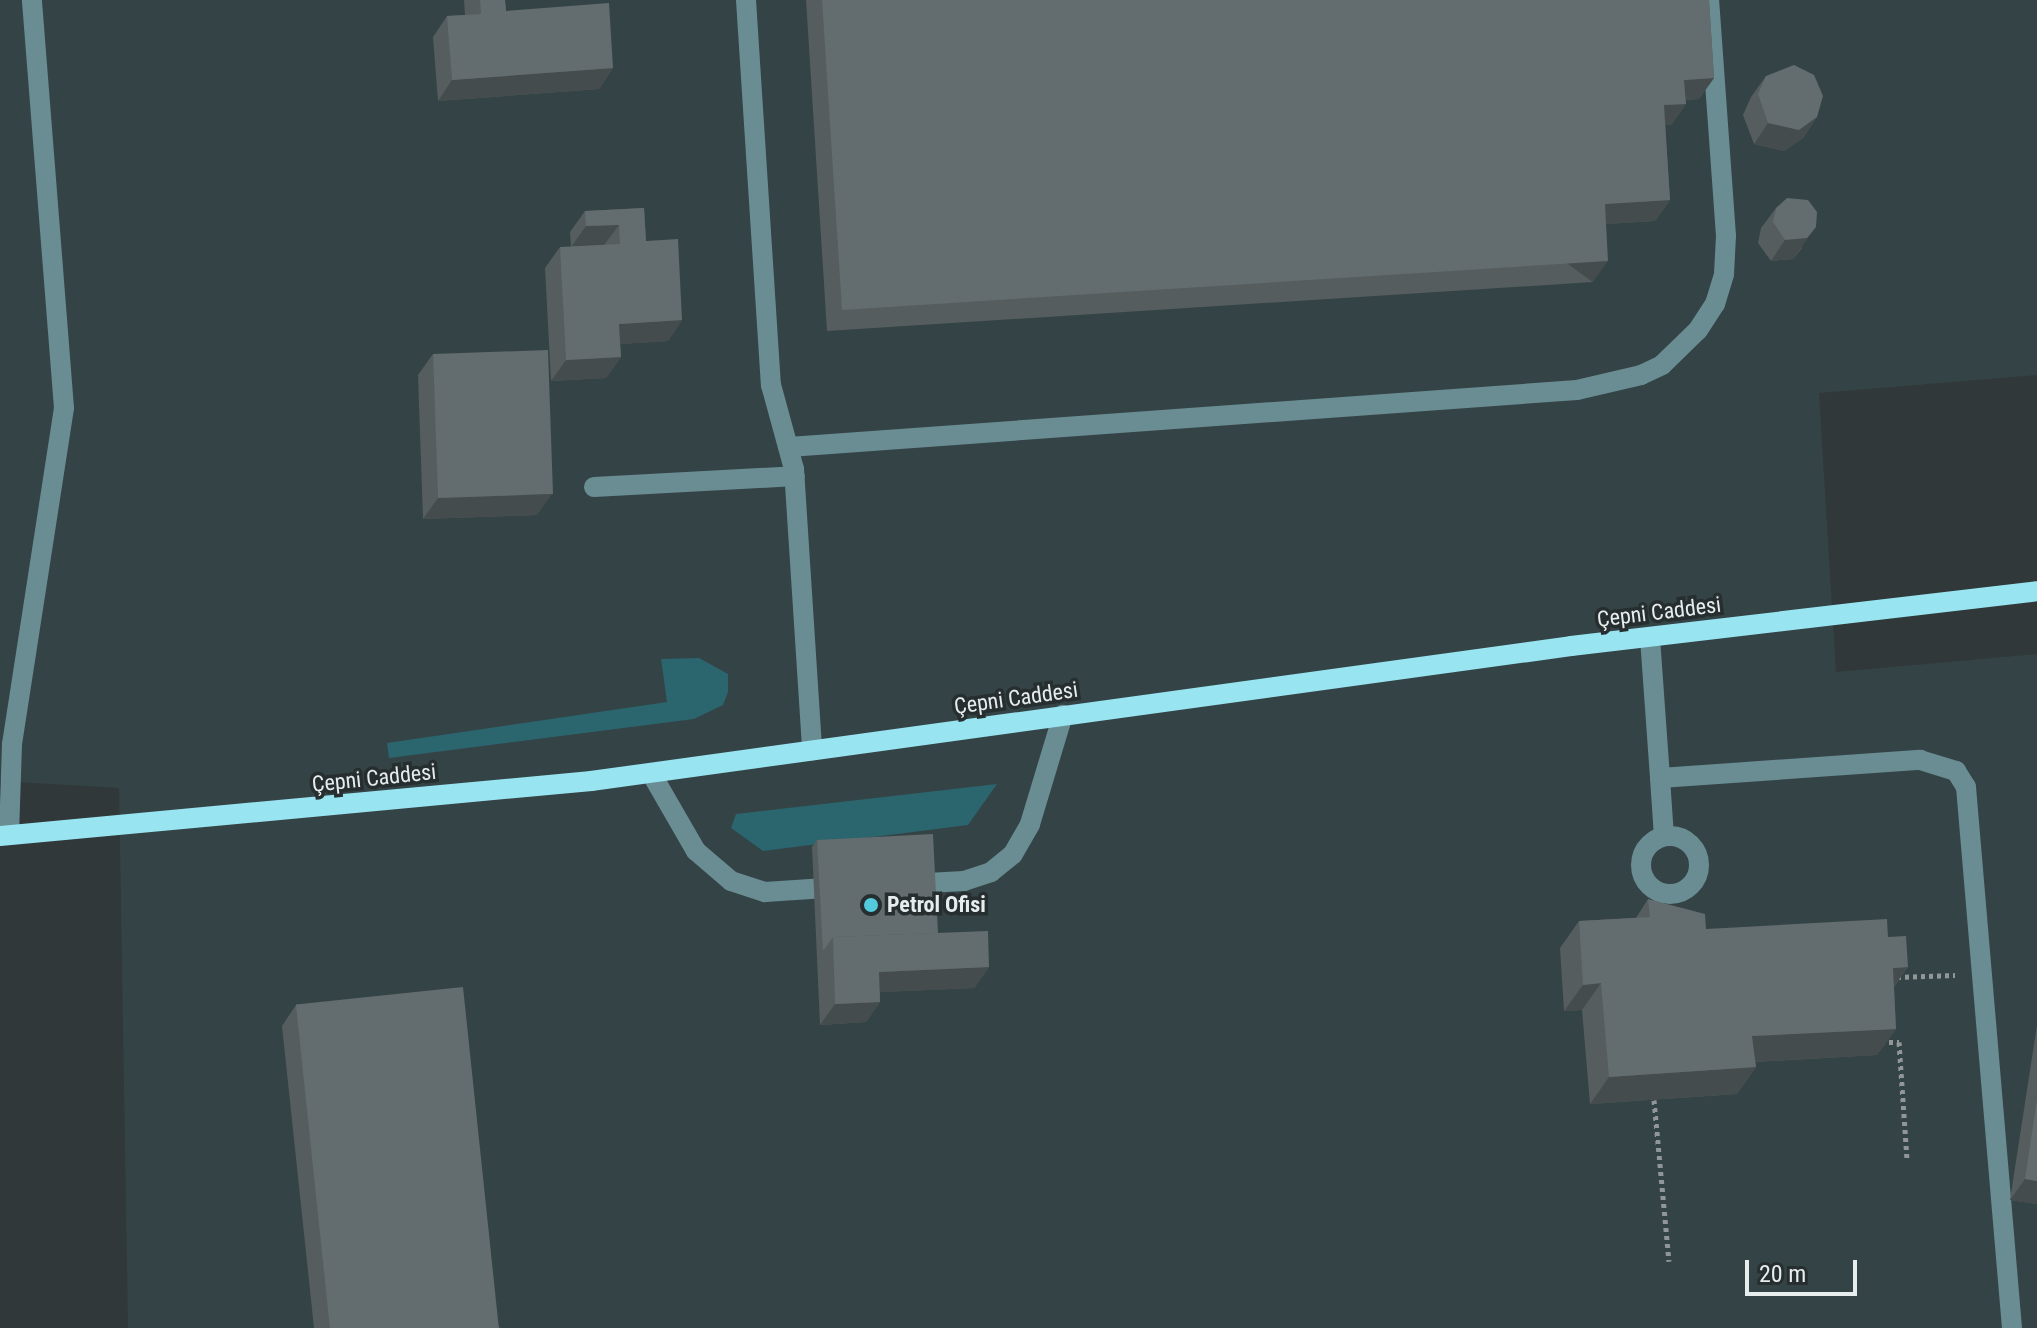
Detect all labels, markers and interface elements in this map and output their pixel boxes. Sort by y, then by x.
street label: Çepni Caddesi [1596,591,1722,633]
street label: Çepni Caddesi [952,676,1080,720]
street label: Çepni Caddesi [311,758,437,798]
place label: Petrol Ofisi [887,892,986,918]
marker: Petrol Ofisi [862,896,880,914]
scale bar [1749,1244,1861,1294]
text: 20 m [1759,1260,1806,1288]

